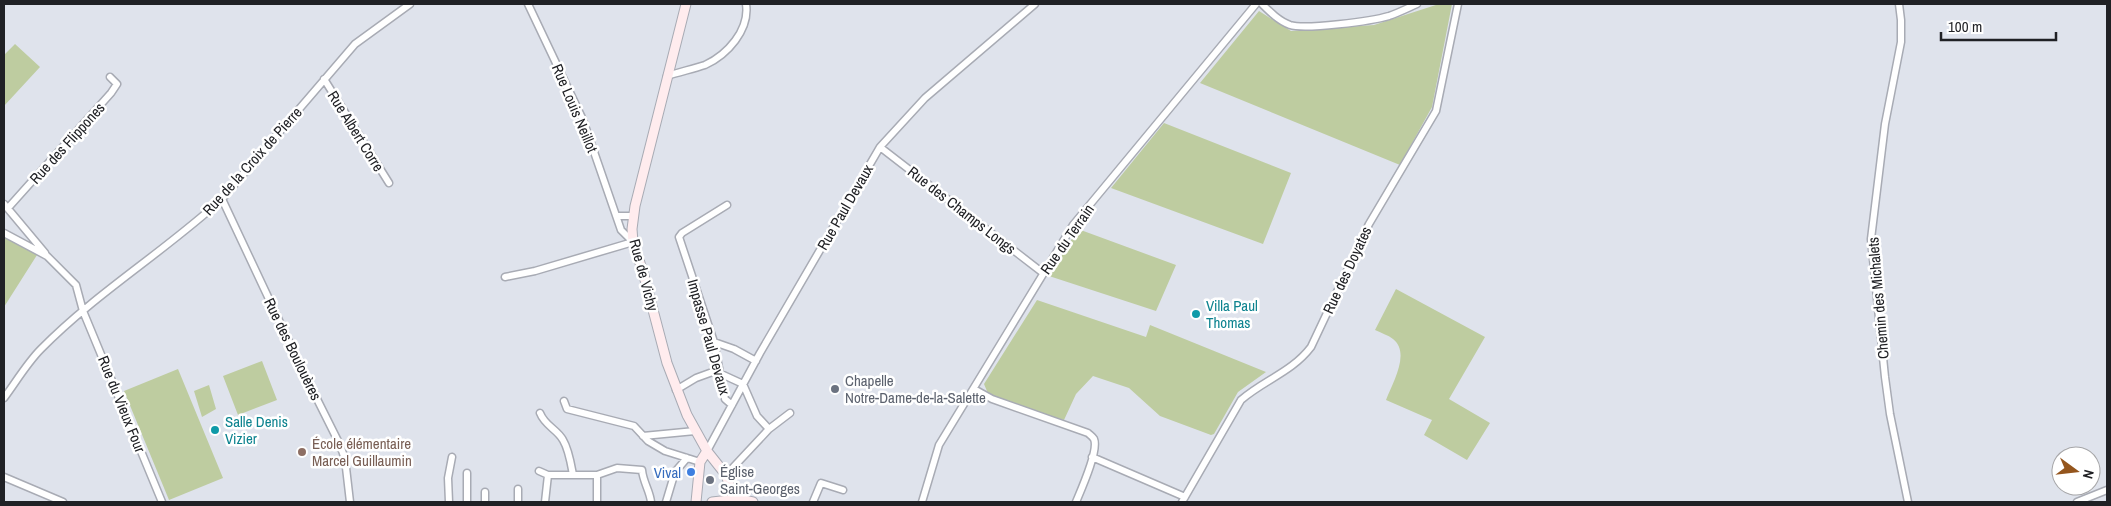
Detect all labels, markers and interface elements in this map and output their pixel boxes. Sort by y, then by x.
scale bar [1941,10,2056,42]
text: 100 m [1948,16,1982,37]
street label: Rue Louis Neillot [547,60,603,156]
street label: Rue Albert Corre [323,87,389,176]
street label: Rue des Flippones [25,98,109,188]
street label: Rue de la Croix de Pierre [198,102,307,220]
street label: Rue Paul Devaux [812,160,878,254]
street label: Rue des Champs Longs [904,161,1020,259]
street label: Rue du Terrain [1035,200,1099,278]
street label: Rue des Doyates [1318,223,1376,317]
street label: Chemin des Michalets [1862,236,1894,360]
street label: Rue de Vichy [624,237,664,314]
street label: Impasse Paul Devaux [682,277,736,398]
street label: Rue des Boulouères [259,294,327,404]
place label: Villa Paul Thomas [1206,295,1258,333]
marker: Villa Paul Thomas [1190,308,1202,320]
street label: Rue du Vieux Four [93,353,151,455]
place label: Chapelle Notre-Dame-de-la-Salette [845,370,986,408]
marker: Chapelle Notre-Dame-de-la-Salette [829,383,841,395]
place label: Salle Denis Vizier [225,411,288,449]
marker: Salle Denis Vizier [209,424,221,436]
place label: École élémentaire Marcel Guillaumin [312,433,412,471]
marker: École élémentaire Marcel Guillaumin [296,446,308,458]
north arrow [2051,446,2101,496]
place label: Église Saint-Georges [720,461,800,499]
place label: Vival [654,462,681,483]
marker: Vival [685,466,697,478]
text: N [2079,468,2098,481]
marker: Église Saint-Georges [704,474,716,486]

